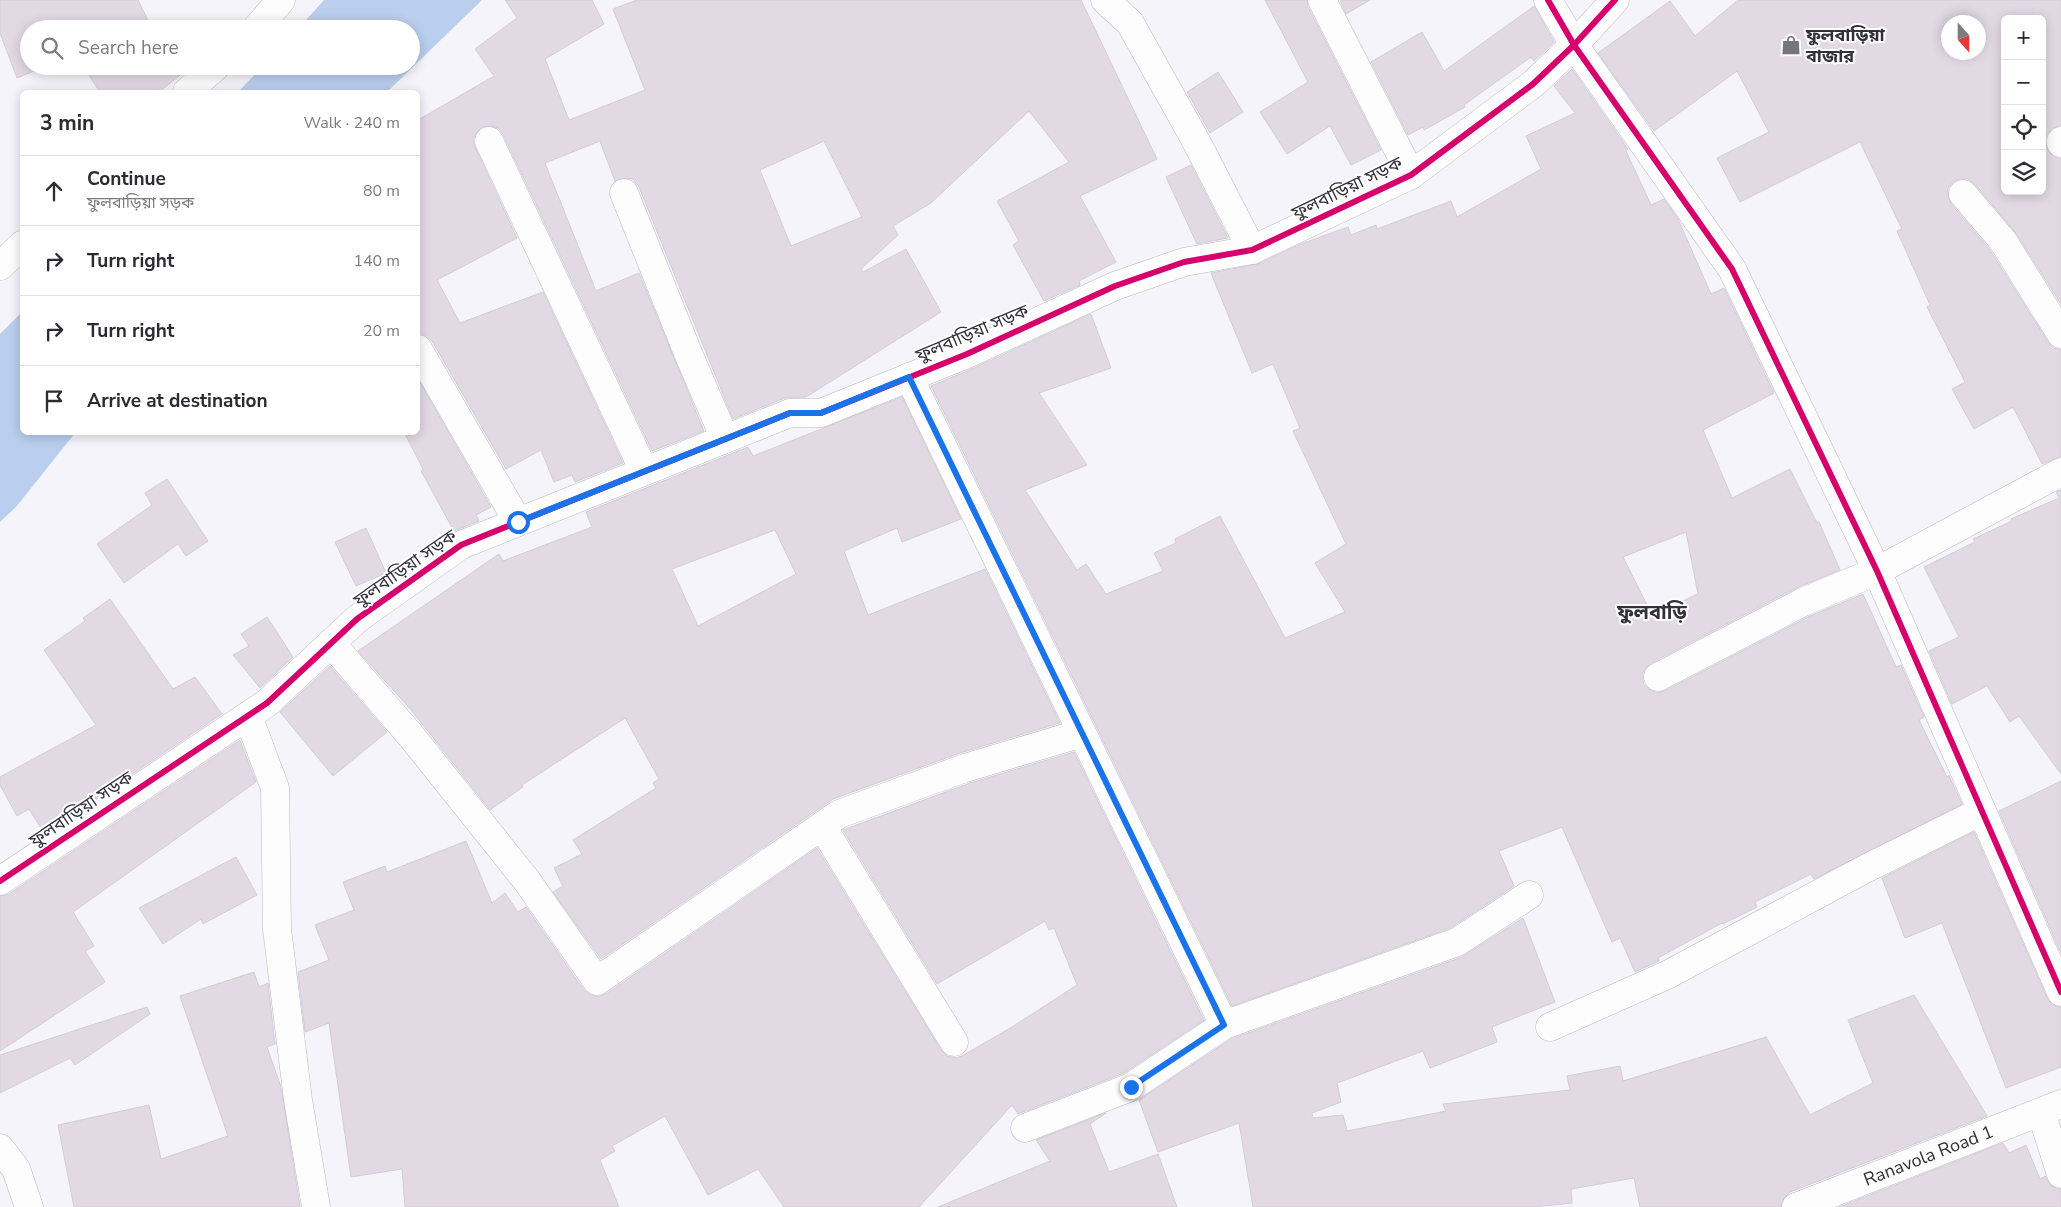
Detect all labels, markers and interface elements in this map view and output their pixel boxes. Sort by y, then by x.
north arrow [1941,15,1986,60]
map controls [2001,15,2046,195]
button: + [2001,15,2046,60]
search box [20,20,420,75]
place label: ফুলবাড়িয়া বাজার [1805,23,1886,68]
icon: search [38,34,66,62]
shop icon: ফুলবাড়িয়া বাজার [1780,34,1802,56]
text: Search here [78,35,179,61]
button: − [2001,60,2046,105]
button: locate [2001,105,2046,150]
text: 3 min [40,109,94,137]
text: Walk · 240 m [304,112,400,134]
button: layers [2001,150,2046,195]
street label: ফুলবাড়িয়া সড়ক [1287,151,1407,226]
text: Continue [87,166,166,192]
icon: ahead [40,177,68,205]
text: 80 m [363,180,400,202]
text: ফুলবাড়িয়া সড়ক [87,192,194,214]
icon: right [40,247,68,275]
text: Turn right [87,248,174,274]
text: 140 m [353,250,400,272]
street label: ফুলবাড়িয়া সড়ক [911,298,1033,368]
icon: right [40,317,68,345]
text: Turn right [87,318,174,344]
text: 20 m [363,320,400,342]
icon: arrive [40,387,68,415]
text: Arrive at destination [87,388,268,414]
route start [507,511,530,534]
street label: ফুলবাড়িয়া সড়ক [348,523,462,613]
district label: ফুলবাড়ি [1616,599,1687,626]
street label: ফুলবাড়িয়া সড়ক [24,765,138,853]
route end [1120,1076,1143,1099]
street label: Ranavola Road 1 [1860,1120,1997,1192]

